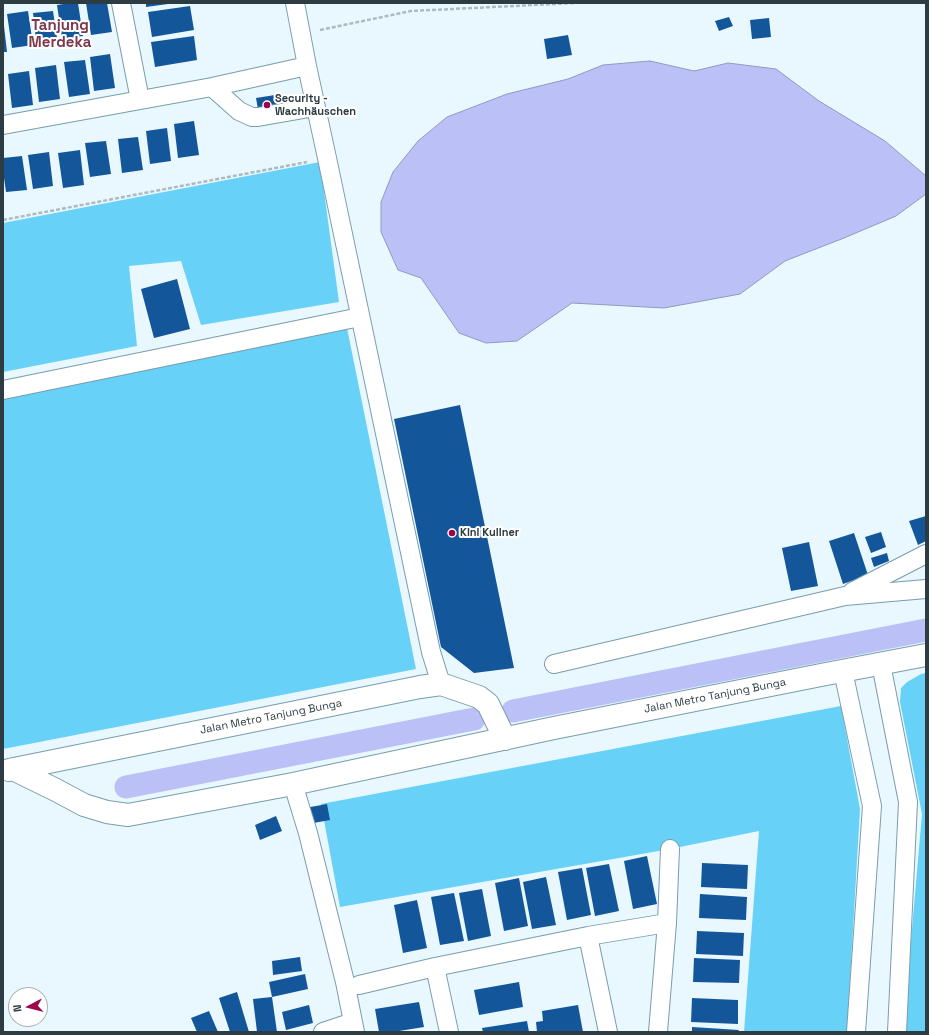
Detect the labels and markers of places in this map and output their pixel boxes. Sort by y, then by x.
place label: Security - Wachhäuschen [275,92,356,118]
marker: Security - Wachhäuschen [262,100,272,110]
place label: Kini Kuliner [460,526,519,540]
marker: Kini Kuliner [447,528,457,538]

